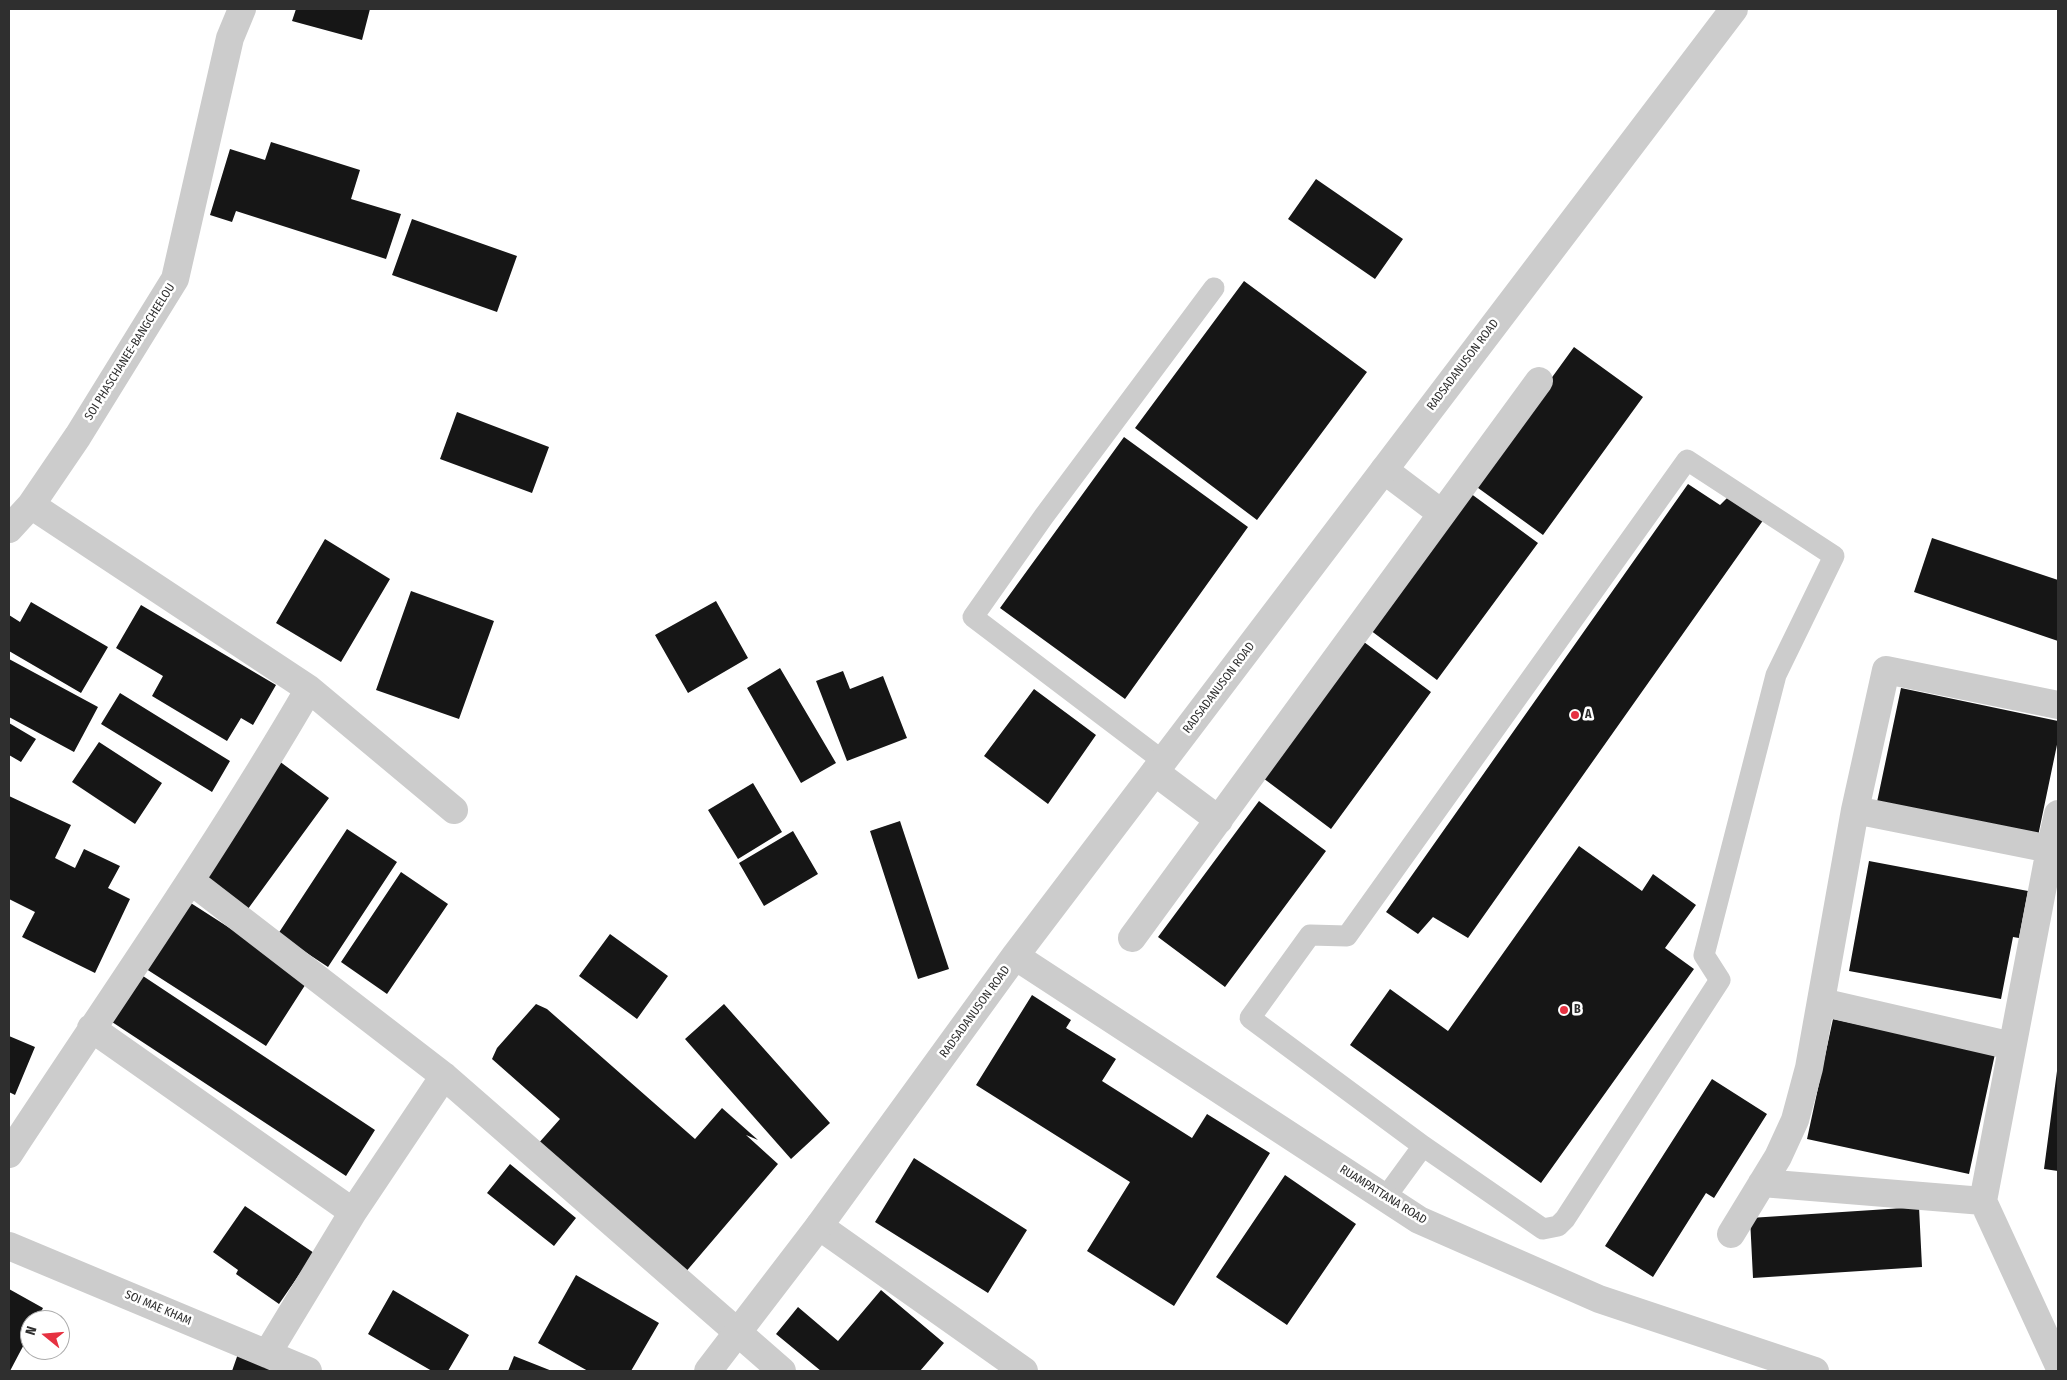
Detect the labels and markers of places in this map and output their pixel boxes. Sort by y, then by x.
place label: A [1585,708,1592,722]
marker: A [1569,709,1581,721]
place label: B [1574,1003,1581,1017]
marker: B [1558,1004,1570,1016]

